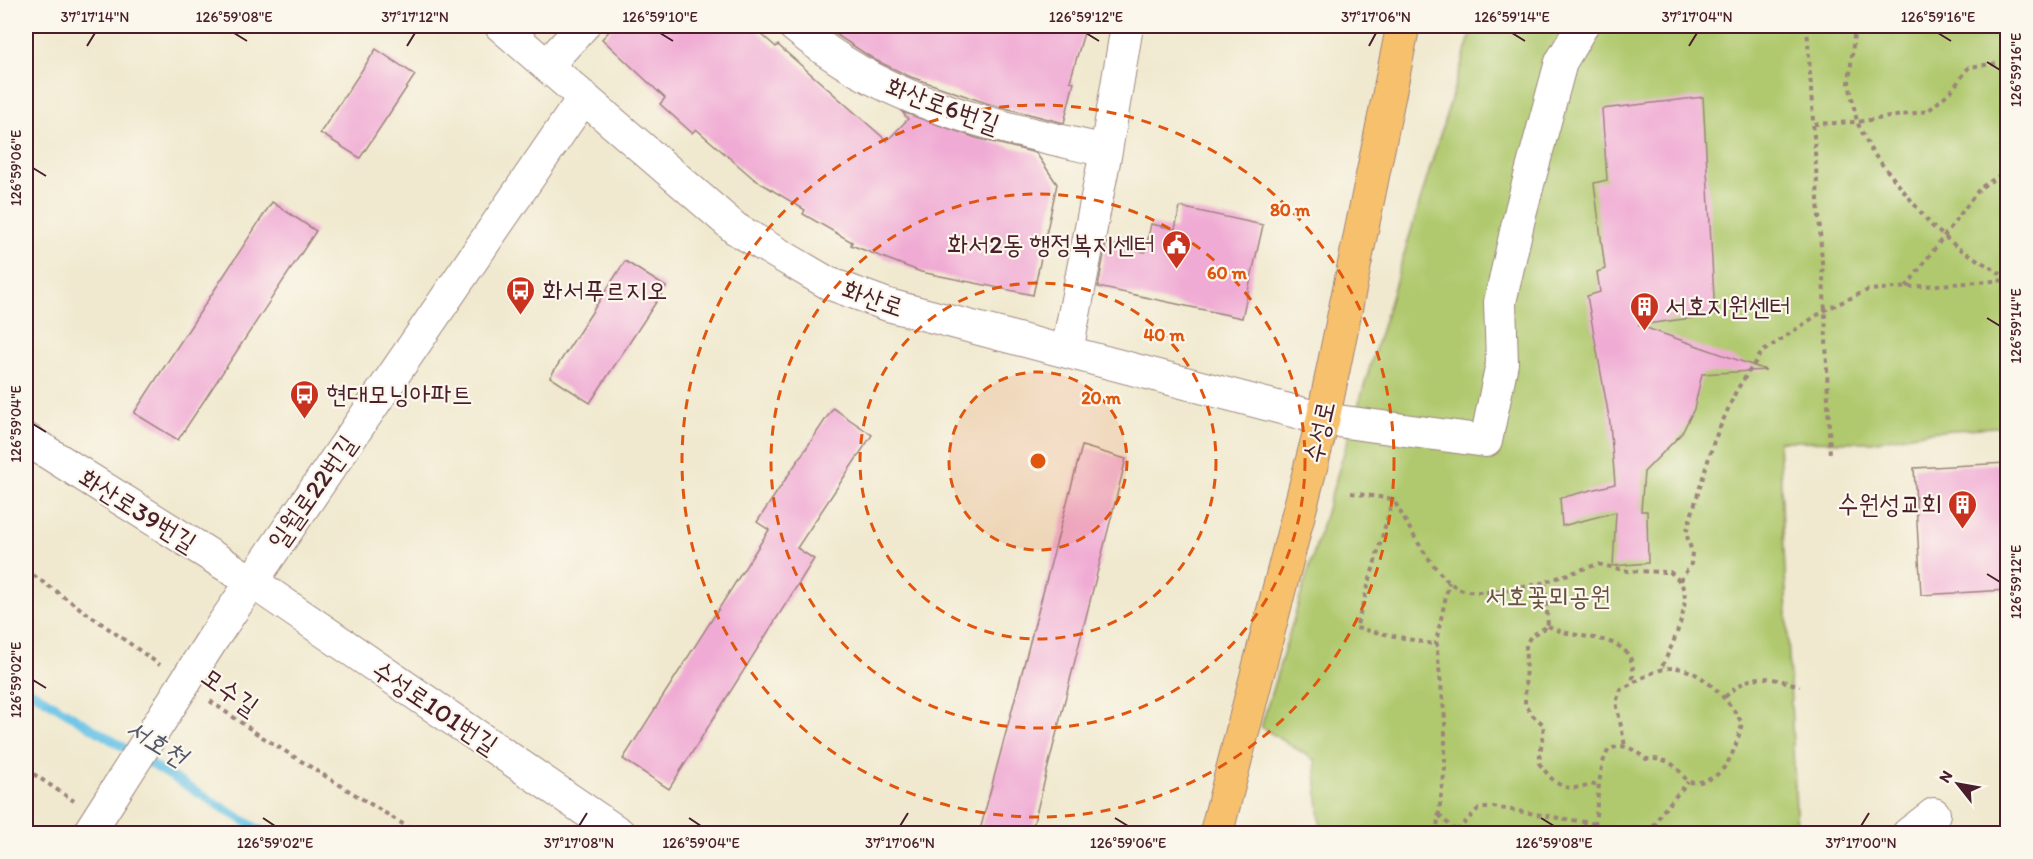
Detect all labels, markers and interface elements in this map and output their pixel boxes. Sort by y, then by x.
text: 37°17'14"N [61,8,129,26]
text: 126°59'08"E [196,8,272,26]
text: 37°17'12"N [381,8,449,26]
text: 126°59'10"E [622,8,698,26]
text: 126°59'12"E [1049,8,1123,26]
text: 37°17'06"N [1341,8,1411,26]
text: 126°59'14"E [1474,8,1550,26]
text: 37°17'04"N [1661,8,1733,26]
text: 126°59'16"E [1901,8,1975,26]
text: 126°59'16"E [2007,33,2025,107]
street label: 화산로6번길 [882,70,1004,140]
text: 126°59'06"E [7,130,25,206]
text: 80 m [1270,199,1311,221]
place label: 화서2동 행정복지센터 [947,228,1155,260]
public building icon: 화서2동 행정복지센터 [1160,228,1192,270]
text: 60 m [1207,262,1248,284]
street label: 화산로 [838,273,908,323]
bus stop icon: 화서푸르지오 [505,274,537,316]
place label: 화서푸르지오 [542,274,668,306]
text: 126°59'14"E [2007,288,2025,364]
building icon: 서호지원센터 [1628,290,1660,332]
place label: 서호지원센터 [1665,290,1791,322]
text: 40 m [1143,324,1185,346]
bus stop icon: 현대모닝아파트 [289,378,321,420]
place label: 현대모닝아파트 [326,378,472,410]
text: 126°59'04"E [7,385,25,463]
text: 20 m [1081,387,1122,409]
street label: 수성로 [1296,398,1342,466]
street label: 일월로22번길 [261,429,363,555]
centre of rings [1028,451,1048,471]
street label: 화산로39번길 [73,461,203,559]
place label: 수원성교회 [1837,488,1942,520]
building icon: 수원성교회 [1947,488,1979,530]
text: 126°59'12"E [2007,545,2025,619]
park label: 서호꽃뫼공원 [1485,580,1611,612]
text: 126°59'02"E [7,642,25,718]
street label: 수성로101번길 [366,653,504,761]
street label: 모수길 [195,660,265,722]
water label: 서호천 [121,711,195,774]
north arrow [1928,754,1988,814]
text: N [1935,767,1956,786]
text: 126°59'02"E [237,834,313,852]
text: 37°17'08"N [544,834,614,852]
text: 126°59'04"E [662,834,740,852]
text: 37°17'06"N [865,834,935,852]
text: 126°59'06"E [1090,834,1166,852]
text: 126°59'08"E [1516,834,1592,852]
text: 37°17'00"N [1825,834,1897,852]

